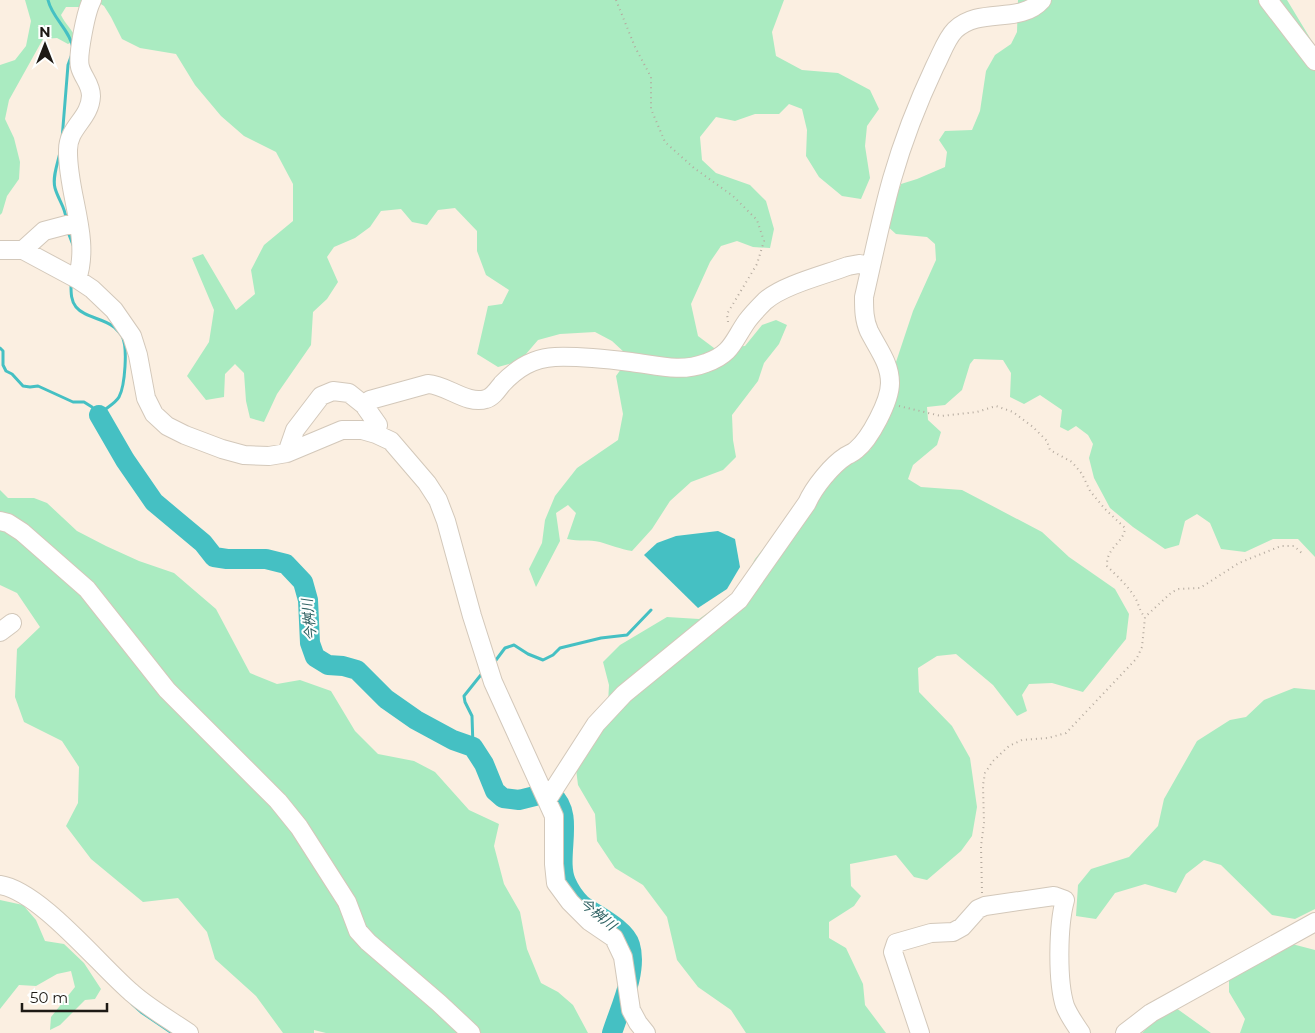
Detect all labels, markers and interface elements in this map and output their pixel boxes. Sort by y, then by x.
north arrow [20,20,70,70]
text: N [39,23,51,41]
water label: 今桝川 [298,596,320,642]
water label: 今桝川 [576,894,622,935]
scale bar [22,980,108,1012]
text: 50 m [30,988,68,1007]

